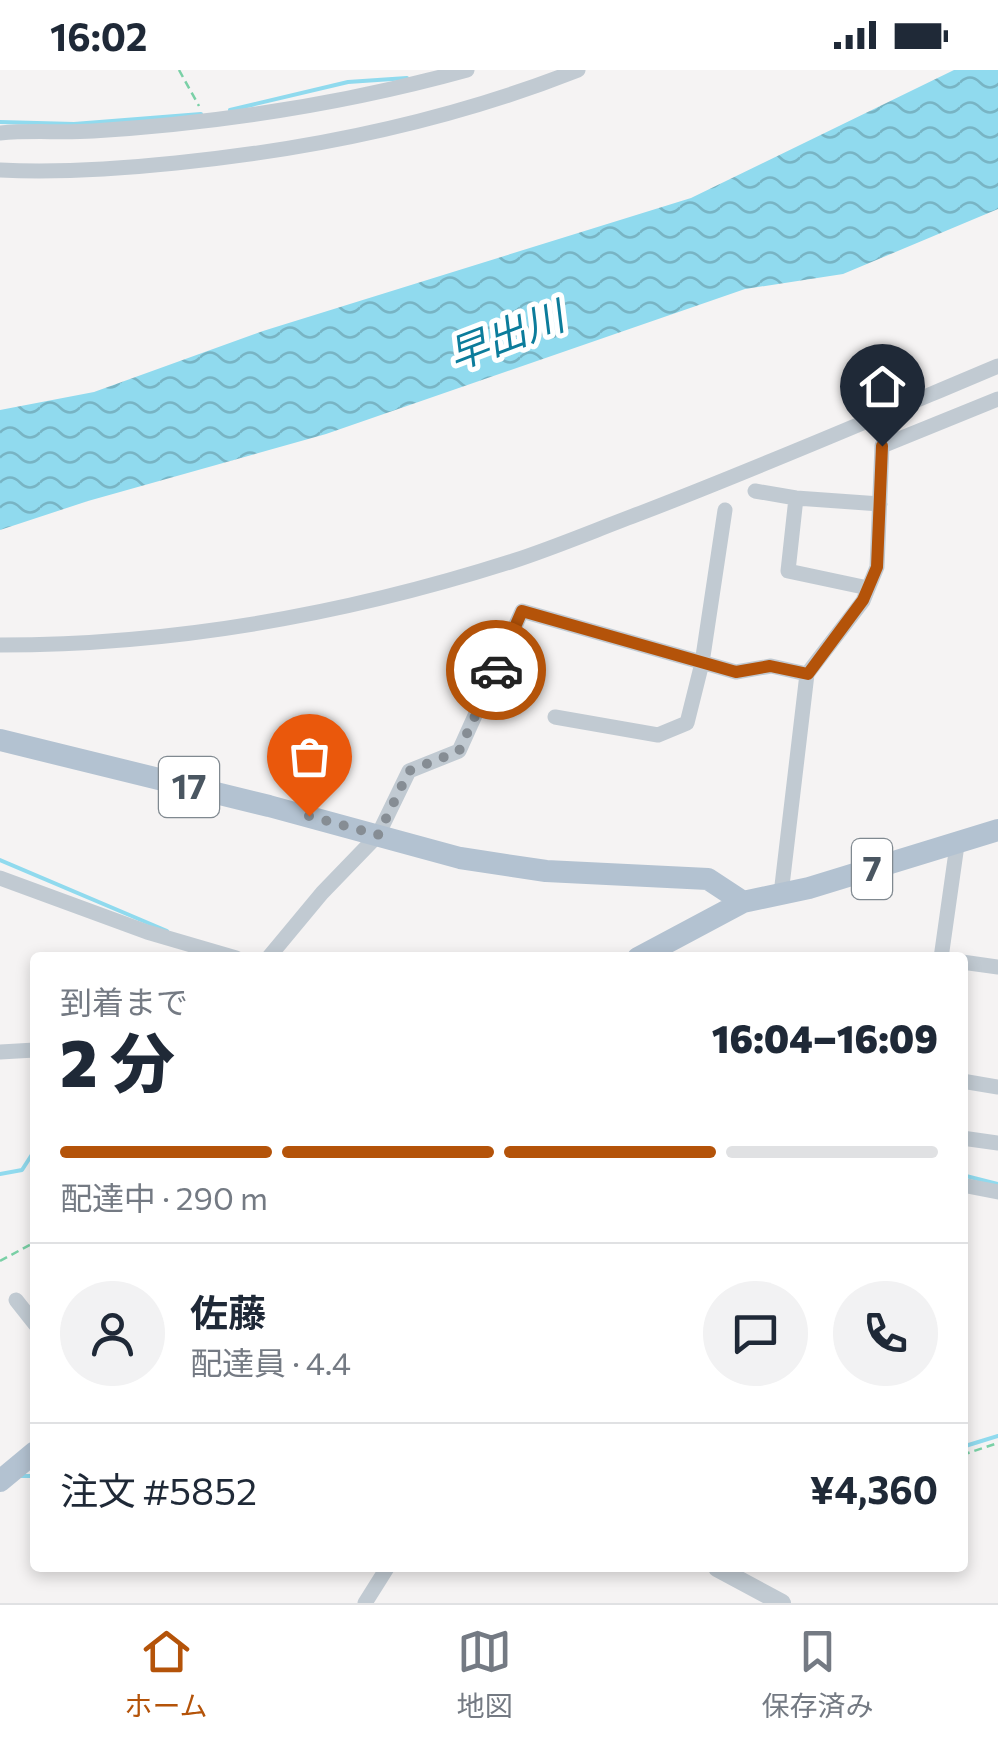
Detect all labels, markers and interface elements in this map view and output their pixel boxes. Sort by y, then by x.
text: 16:02 [50,12,147,59]
water label: 早出川 [440,288,574,378]
pin [840,344,925,447]
icon: home [855,359,910,414]
courier [446,620,546,720]
icon: car [469,643,524,698]
pin [267,714,352,817]
icon: bag [282,729,337,784]
road number: 17 [159,757,219,817]
road number: 7 [852,839,892,899]
text: 到着まで [60,981,188,1021]
text: 16:04–16:09 [712,1014,938,1061]
text: 2 分 [60,1021,175,1100]
text: 配達中 · 290 m [60,1177,268,1217]
button: person [60,1281,165,1386]
button: chat [703,1281,808,1386]
button: phone [833,1281,938,1386]
text: 佐藤 [190,1288,266,1335]
text: 配達員 · 4.4 [190,1342,351,1382]
text: ¥4,360 [810,1465,938,1512]
text: 注文 #5852 [60,1466,257,1513]
tab: ホーム [124,1624,208,1724]
tab: 地図 [457,1624,513,1724]
tab: 保存済み [761,1624,874,1724]

